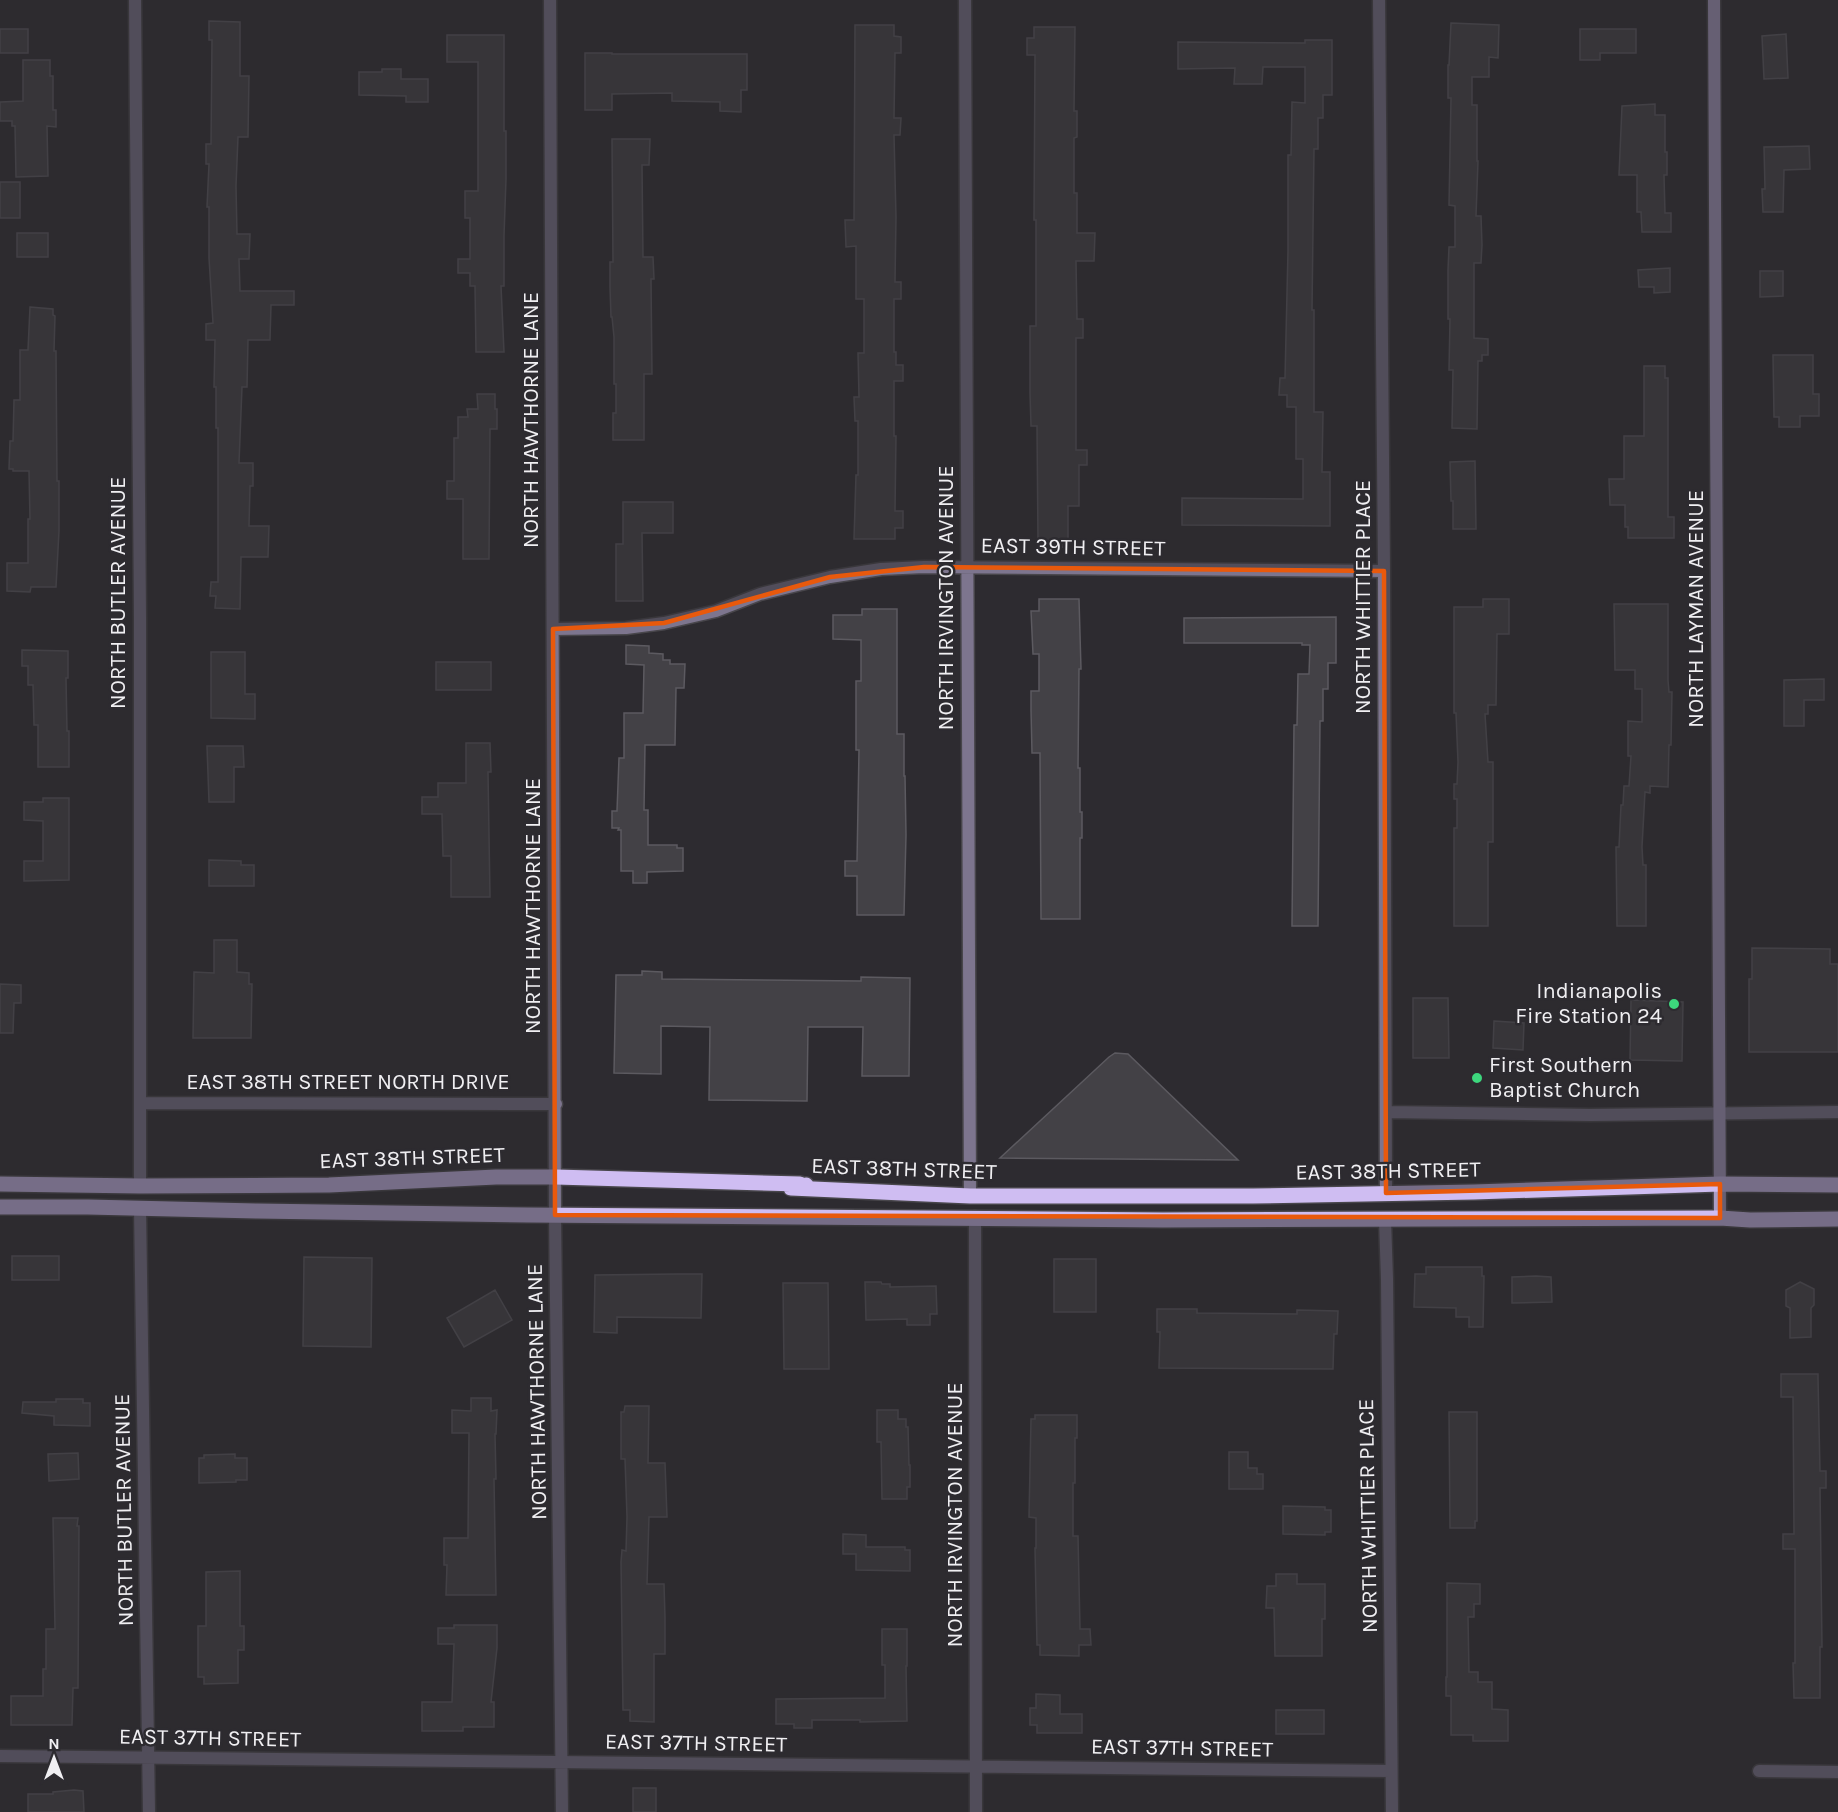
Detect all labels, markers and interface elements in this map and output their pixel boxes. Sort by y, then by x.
street label: NORTH HAWTHORNE LANE [518,292,544,548]
street label: NORTH IRVINGTON AVENUE [933,465,959,731]
street label: NORTH BUTLER AVENUE [105,477,131,709]
street label: NORTH WHITTIER PLACE [1350,480,1376,714]
street label: NORTH LAYMAN AVENUE [1683,490,1709,728]
street label: EAST 39TH STREET [980,532,1166,562]
street label: NORTH HAWTHORNE LANE [520,778,546,1034]
place label: Indianapolis Fire Station 24 [1515,978,1662,1029]
marker: Indianapolis Fire Station 24 [1667,997,1681,1011]
place label: First Southern Baptist Church [1489,1052,1640,1103]
street label: EAST 38TH STREET NORTH DRIVE [186,1069,510,1095]
marker: First Southern Baptist Church [1470,1071,1484,1085]
street label: EAST 38TH STREET [319,1142,505,1174]
street label: EAST 38TH STREET [811,1153,997,1185]
street label: EAST 38TH STREET [1295,1156,1481,1186]
street label: NORTH HAWTHORNE LANE [522,1264,552,1520]
street label: NORTH IRVINGTON AVENUE [942,1382,968,1648]
street label: NORTH BUTLER AVENUE [109,1393,139,1627]
street label: NORTH WHITTIER PLACE [1353,1399,1383,1633]
street label: EAST 37TH STREET [119,1723,301,1753]
north arrow [24,1728,84,1788]
street label: EAST 37TH STREET [605,1728,787,1758]
street label: EAST 37TH STREET [1091,1733,1273,1763]
text: N [48,1734,60,1753]

